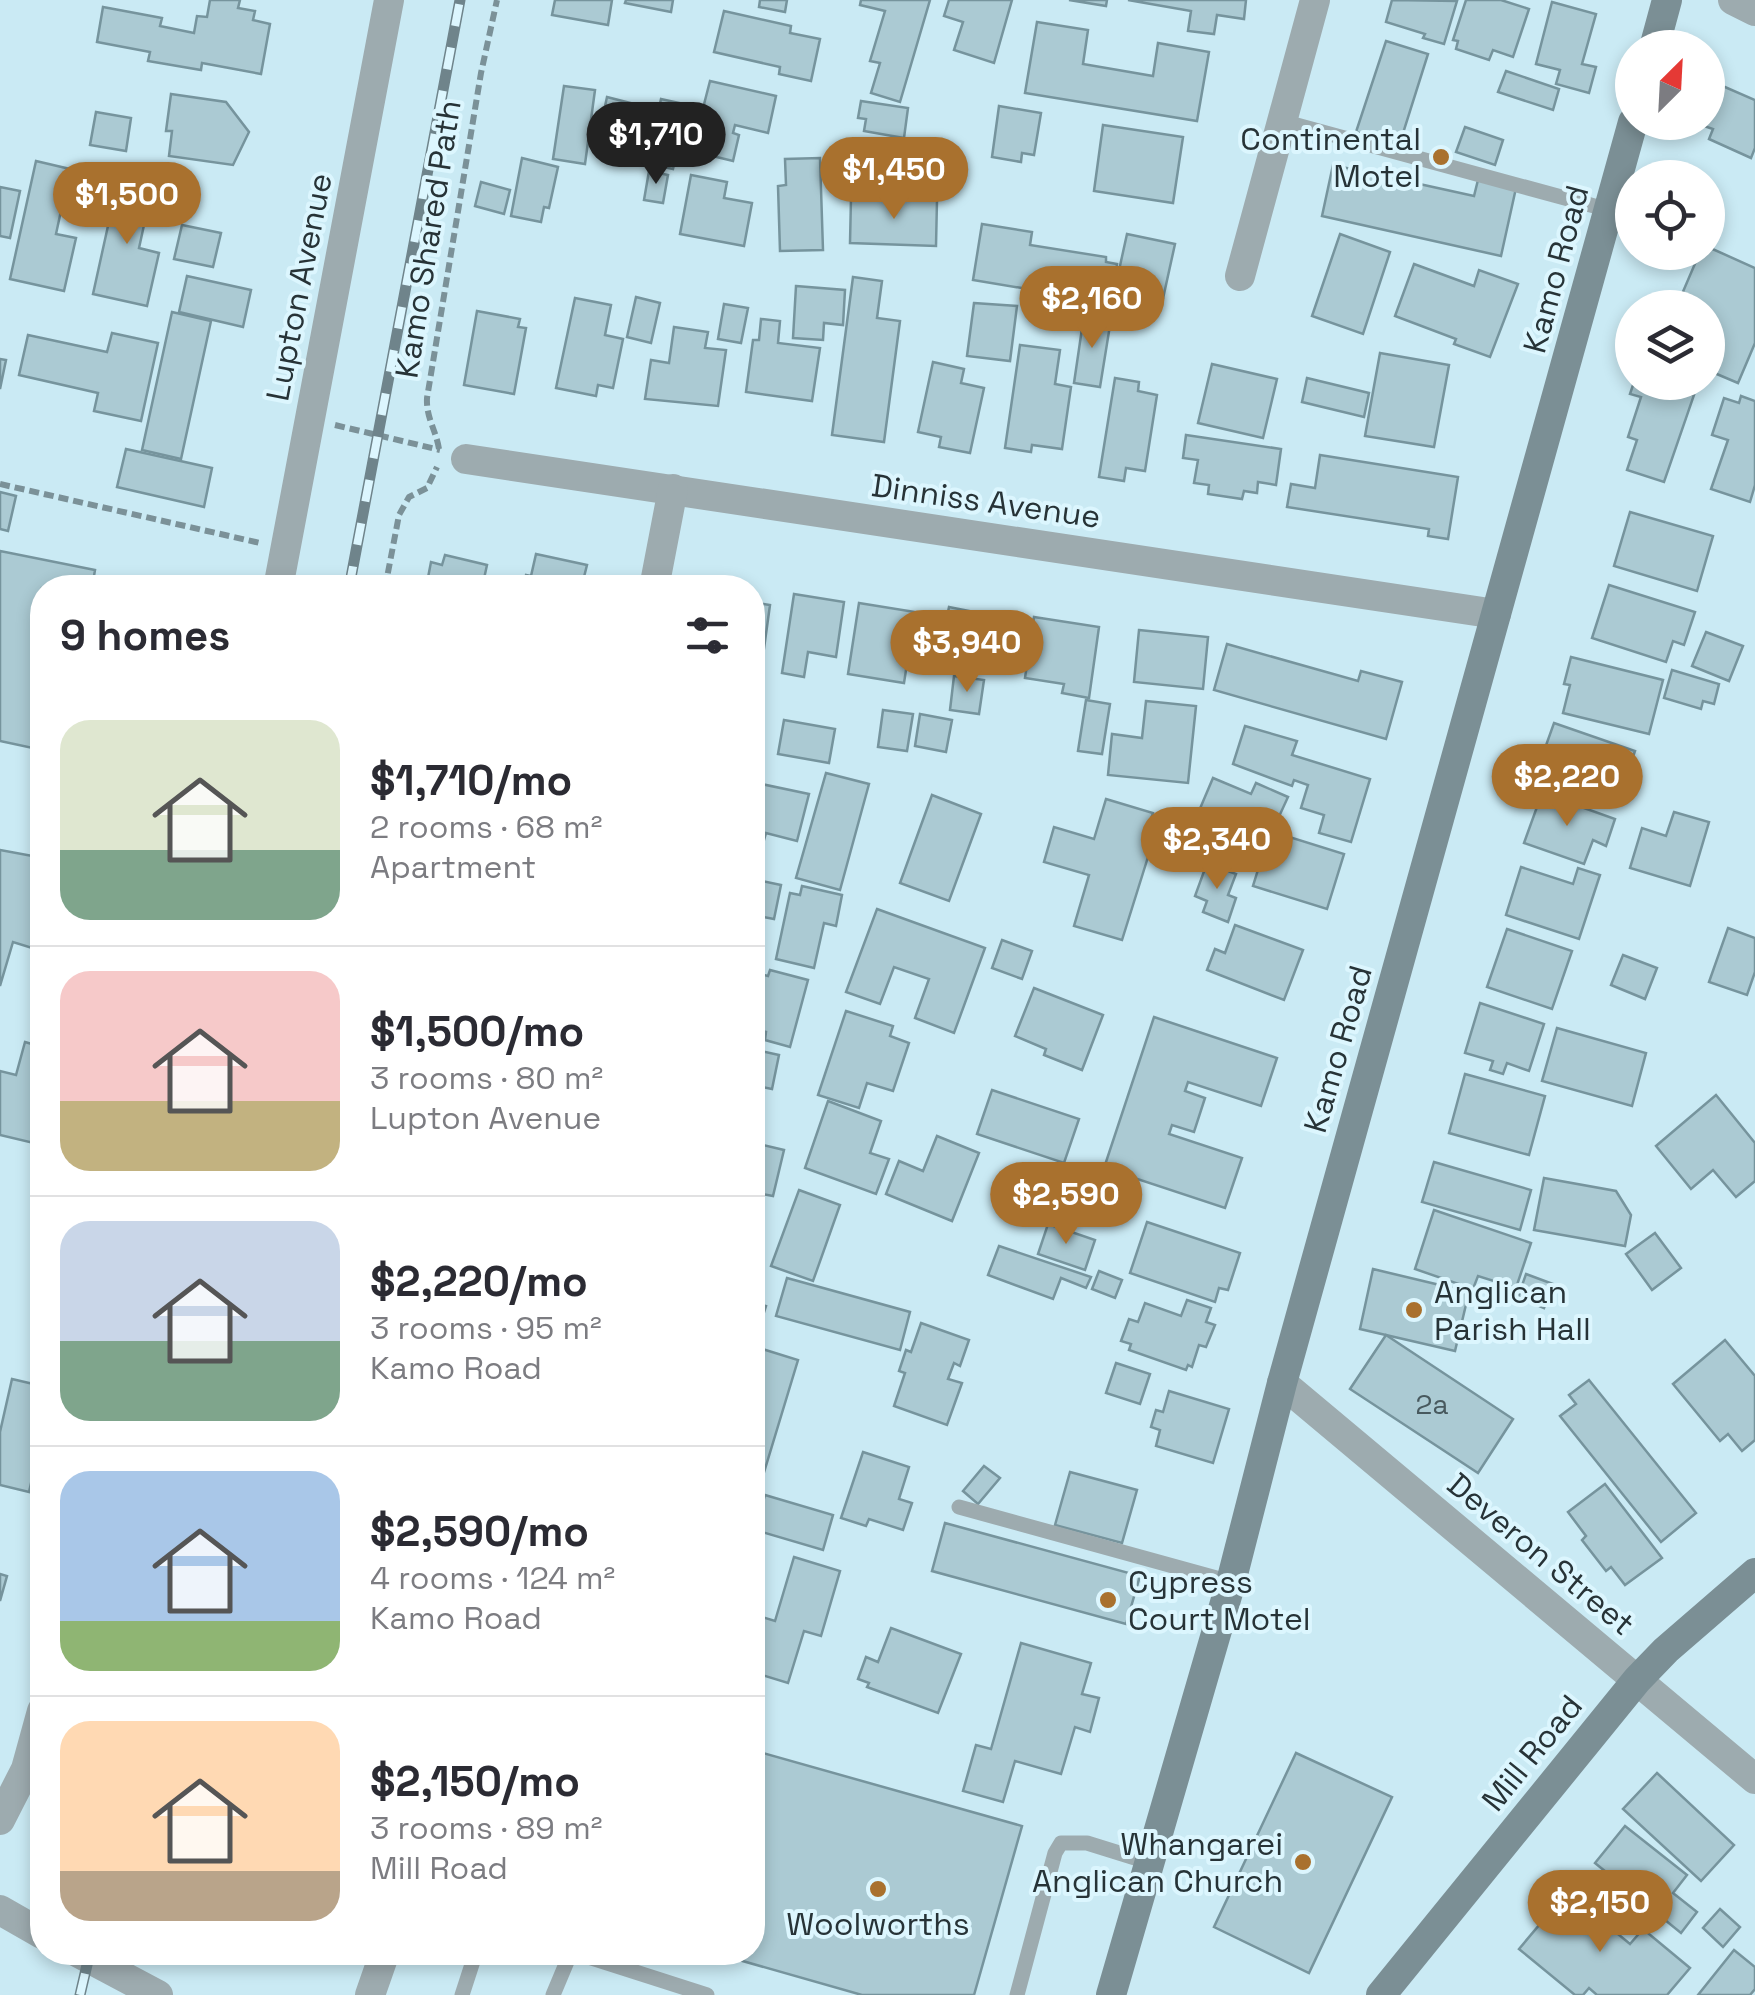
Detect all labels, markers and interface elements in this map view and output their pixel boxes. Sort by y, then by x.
north arrow [1615,30,1725,140]
map controls [1615,30,1725,400]
street label: Kamo Shared Path [386,97,470,381]
pin: $1,710 [575,102,737,187]
text: $1,710 [609,114,703,154]
place label: Continental Motel [1240,119,1421,196]
pin: $1,450 [813,137,975,222]
marker: Continental Motel [1430,146,1452,168]
text: $1,450 [842,149,946,189]
button: locate [1615,160,1725,270]
pin: $1,500 [46,162,208,247]
street label: Lupton Avenue [257,170,341,404]
text: $1,500 [75,174,179,214]
street label: Kamo Road [1514,181,1598,357]
pin: $2,160 [1011,266,1173,351]
text: $2,160 [1041,278,1143,318]
button: layers [1615,290,1725,400]
street label: Dinniss Avenue [869,465,1103,537]
icon: filters [680,608,735,663]
text: 9 homes [60,609,230,662]
pin: $3,940 [886,610,1048,695]
text: $3,940 [912,622,1022,662]
pin: $2,220 [1486,744,1648,829]
text: $1,710/mo [370,754,572,807]
text: $2,220 [1514,756,1620,796]
icon: home [140,760,260,880]
text: 2 rooms · 68 m² [370,807,602,847]
pin: $2,340 [1136,807,1298,892]
text: $2,340 [1163,819,1271,859]
text: Apartment [370,847,536,887]
street label: Kamo Road [1295,961,1381,1137]
text: $1,500/mo [370,1005,584,1058]
icon: home [140,1011,260,1131]
text: 3 rooms · 80 m² [370,1058,603,1098]
text: Lupton Avenue [370,1098,601,1138]
pin: $2,590 [985,1162,1147,1247]
text: $2,590 [1012,1174,1120,1214]
text: $2,220/mo [370,1255,588,1308]
icon: home [140,1261,260,1381]
place label: Anglican Parish Hall [1434,1272,1591,1349]
marker: Anglican Parish Hall [1403,1299,1425,1321]
text: 3 rooms · 95 m² [370,1308,602,1348]
text: Kamo Road [370,1348,542,1388]
house number: 2a [1416,1386,1448,1422]
street label: Deveron Street [1439,1464,1643,1644]
text: $2,590/mo [370,1505,589,1558]
icon: home [140,1511,260,1631]
text: 4 rooms · 124 m² [370,1558,615,1598]
place label: Cypress Court Motel [1128,1562,1311,1639]
marker: Cypress Court Motel [1097,1589,1119,1611]
text: Kamo Road [370,1598,542,1638]
street label: Mill Road [1473,1687,1591,1819]
text: $2,150/mo [370,1755,580,1808]
icon: home [140,1761,260,1881]
text: 3 rooms · 89 m² [370,1808,602,1848]
place label: Whangarei Anglican Church [1032,1824,1283,1901]
text: Mill Road [370,1848,508,1888]
marker: Whangarei Anglican Church [1292,1851,1314,1873]
pin: $2,150 [1519,1870,1681,1955]
marker: Woolworths [867,1878,889,1900]
text: $2,150 [1550,1882,1650,1922]
place label: Woolworths [786,1904,970,1944]

